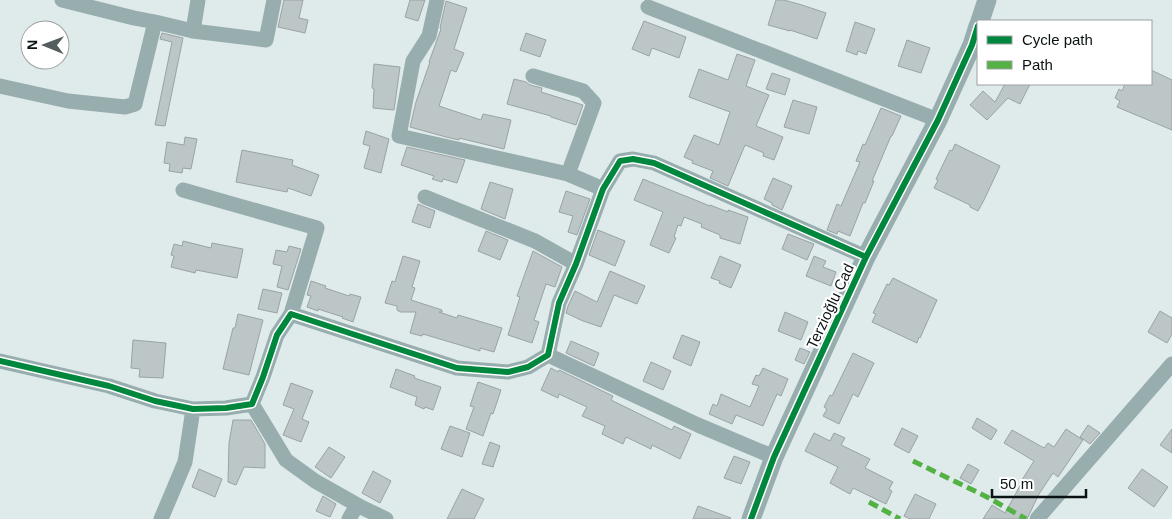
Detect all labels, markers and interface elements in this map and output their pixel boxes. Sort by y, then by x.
north arrow [20,20,70,70]
legend [977,20,1152,85]
text: Cycle path [1022,31,1093,48]
text: N [24,40,40,50]
text: Path [1022,56,1053,73]
street label: Terzioğlu Cad [803,261,857,351]
scale bar [992,466,1086,498]
text: 50 m [1000,475,1033,492]

